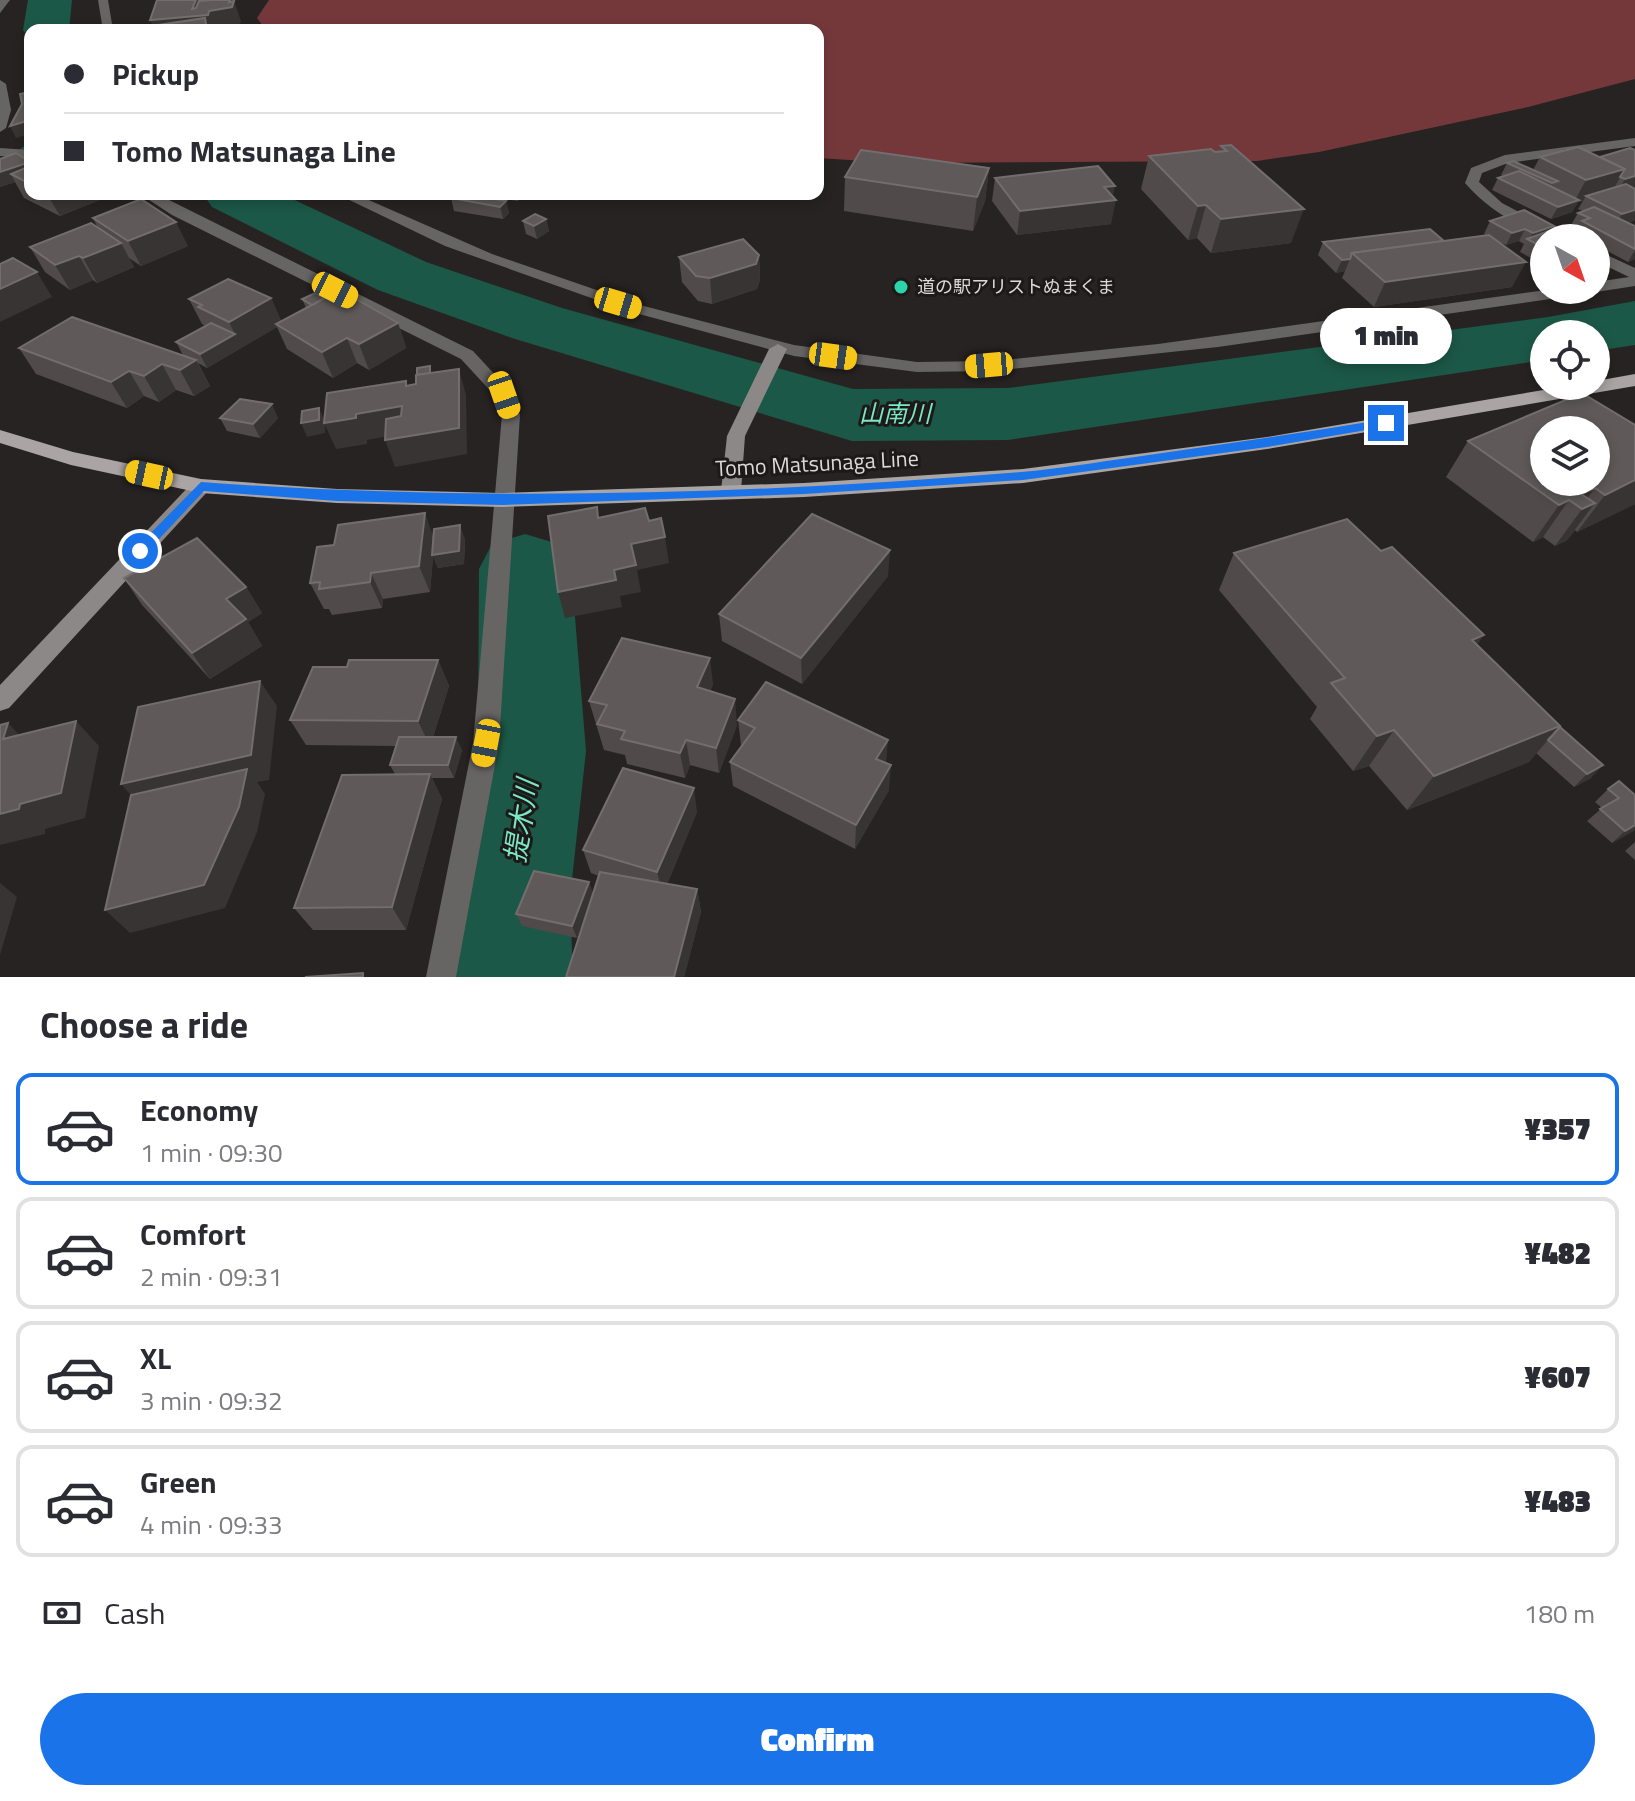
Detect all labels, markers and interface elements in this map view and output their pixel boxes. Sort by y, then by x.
text: Pickup [112,51,199,97]
text: Tomo Matsunaga Line [112,128,396,174]
north arrow [1530,224,1610,304]
map controls [1530,224,1610,496]
car [308,268,362,312]
place label: 道の駅アリストぬまくま [917,273,1115,300]
marker: 道の駅アリストぬまくま [892,278,910,296]
car [592,285,644,321]
callout: 1 min [1320,307,1452,363]
text: 1 min [1354,316,1418,355]
button: locate [1530,320,1610,400]
car [808,341,858,371]
car [964,351,1014,379]
car [485,368,523,422]
water label: 山南川 [859,395,934,431]
route end [1368,405,1404,441]
button: layers [1530,416,1610,496]
street label: Tomo Matsunaga Line [715,441,919,485]
car [123,458,175,492]
route start [122,533,158,569]
car [470,717,502,769]
water label: 提木川 [493,773,549,866]
text: Choose a ride [40,997,248,1052]
text: Economy [140,1087,258,1133]
icon: car [44,1093,116,1165]
text: ¥357 [1524,1106,1591,1152]
text: 1 min · 09:30 [140,1133,283,1172]
text: Comfort [140,1211,246,1257]
icon: car [44,1217,116,1289]
text: ¥482 [1524,1230,1591,1276]
text: 2 min · 09:31 [140,1257,283,1296]
text: XL [140,1335,171,1381]
icon: car [44,1341,116,1413]
text: ¥607 [1524,1354,1591,1400]
text: 3 min · 09:32 [140,1381,283,1420]
text: Green [140,1459,217,1505]
icon: car [44,1465,116,1537]
text: ¥483 [1524,1478,1591,1524]
text: 4 min · 09:33 [140,1505,283,1544]
text: Cash [104,1590,165,1636]
icon: cash [40,1591,84,1635]
text: 180 m [1524,1594,1595,1633]
button: Confirm [40,1693,1595,1785]

